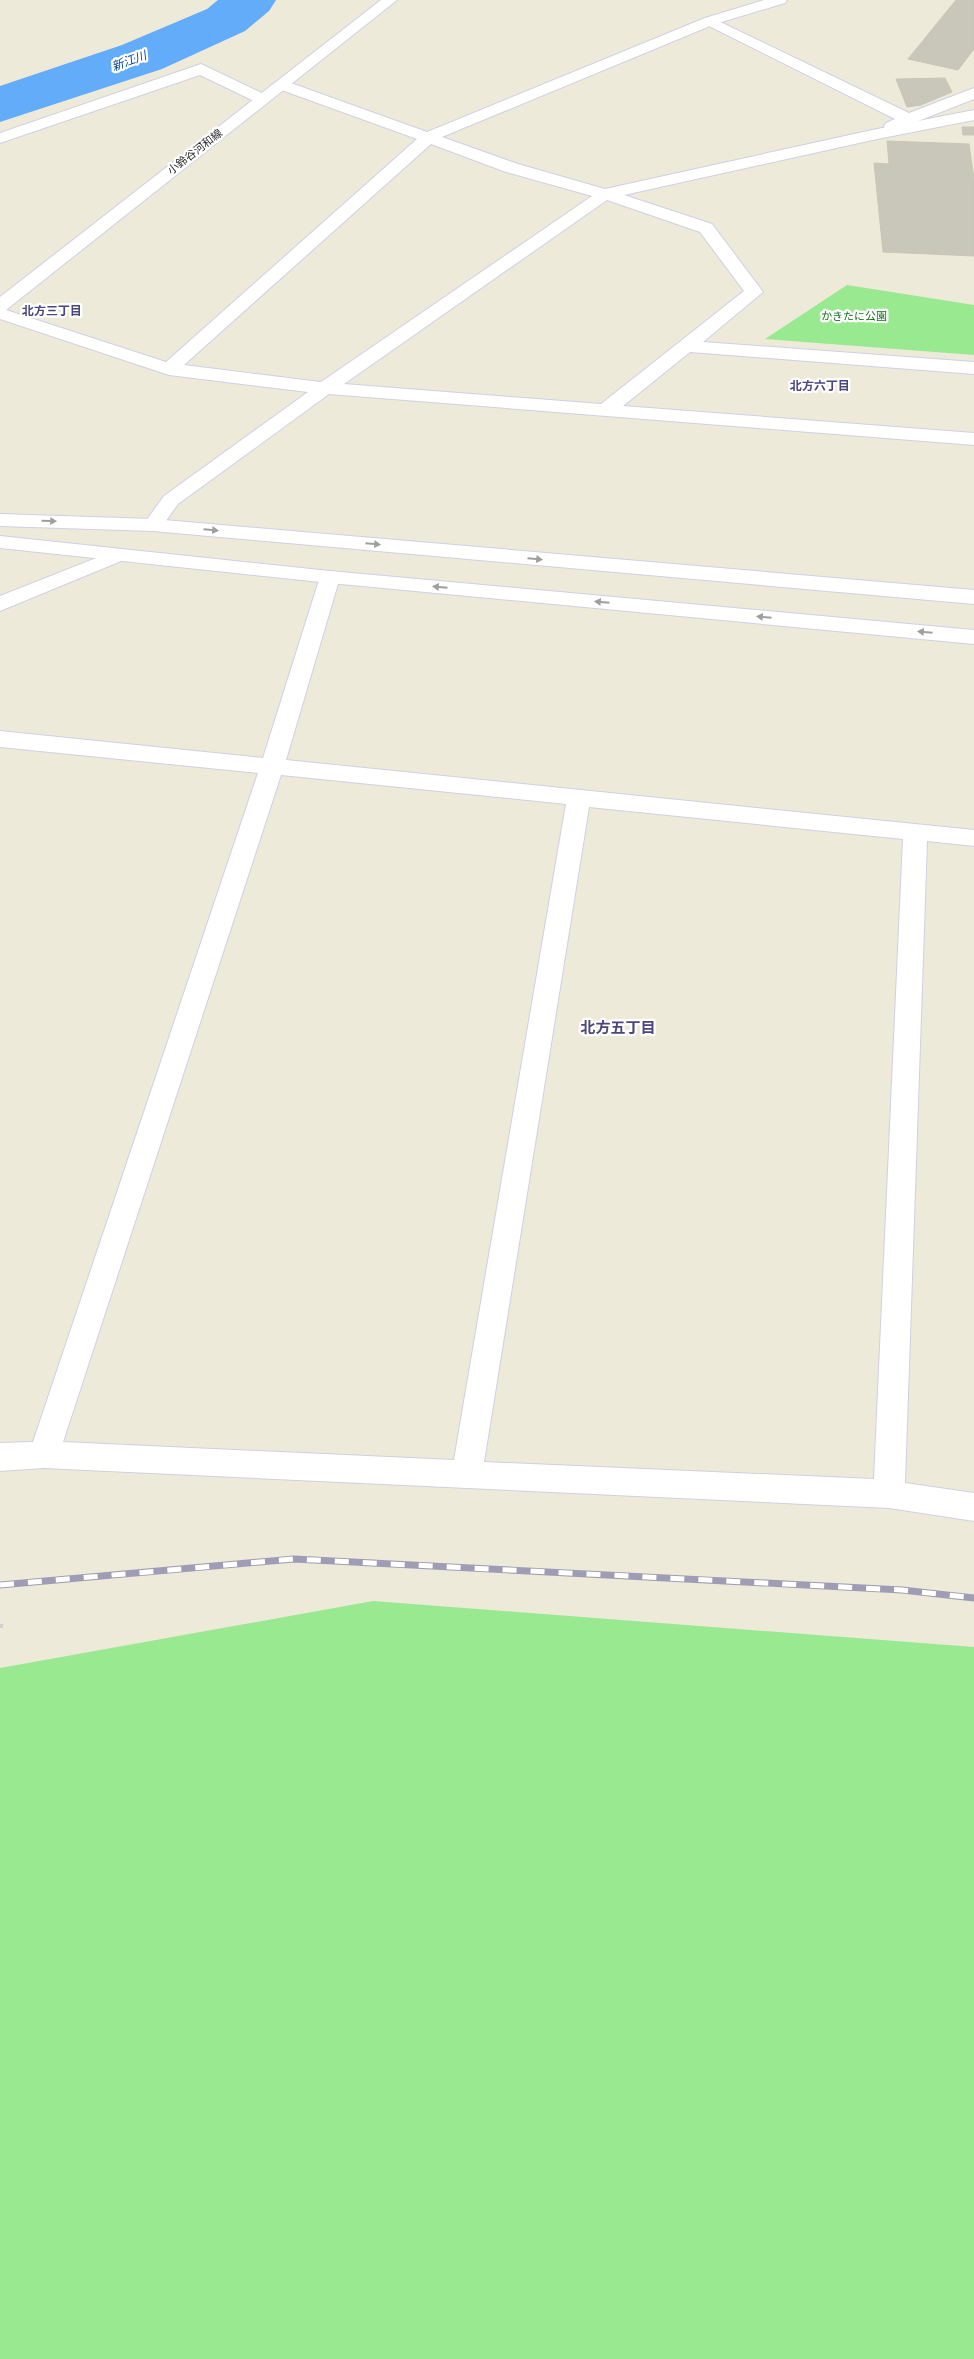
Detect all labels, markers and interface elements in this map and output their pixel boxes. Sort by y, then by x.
water label: 新江川 [110,48,150,74]
street label: 小鈴谷河和線 [165,127,225,177]
district label: 北方三丁目 [22,304,82,318]
park label: かきたに公園 [821,310,887,323]
district label: 北方六丁目 [790,379,850,393]
one-way arrow [41,518,57,526]
one-way arrow [203,526,219,534]
one-way arrow [365,540,381,548]
one-way arrow [527,555,543,563]
one-way arrow [432,583,448,591]
one-way arrow [594,598,610,606]
one-way arrow [755,613,771,621]
one-way arrow [917,628,933,636]
district label: 北方五丁目 [580,1019,656,1037]

